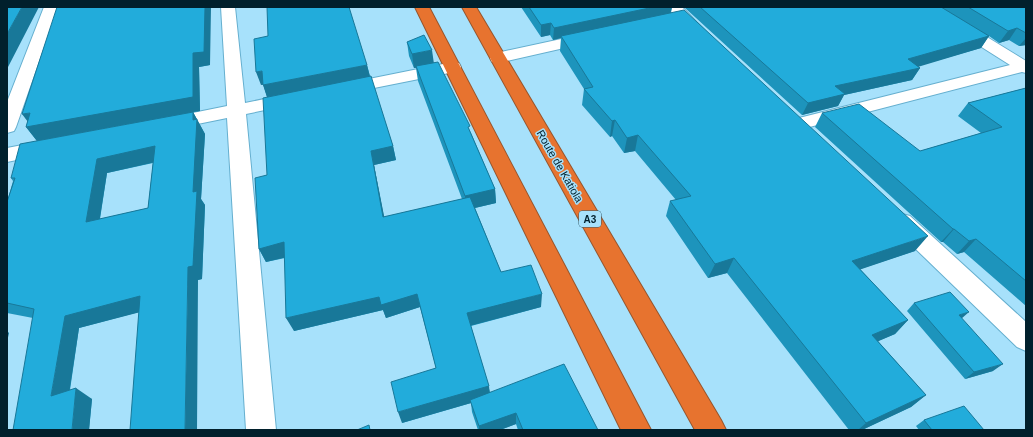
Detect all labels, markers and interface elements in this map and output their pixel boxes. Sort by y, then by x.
street label: Route de Katiola [534,128,586,205]
road number: A3 [579,211,601,227]

